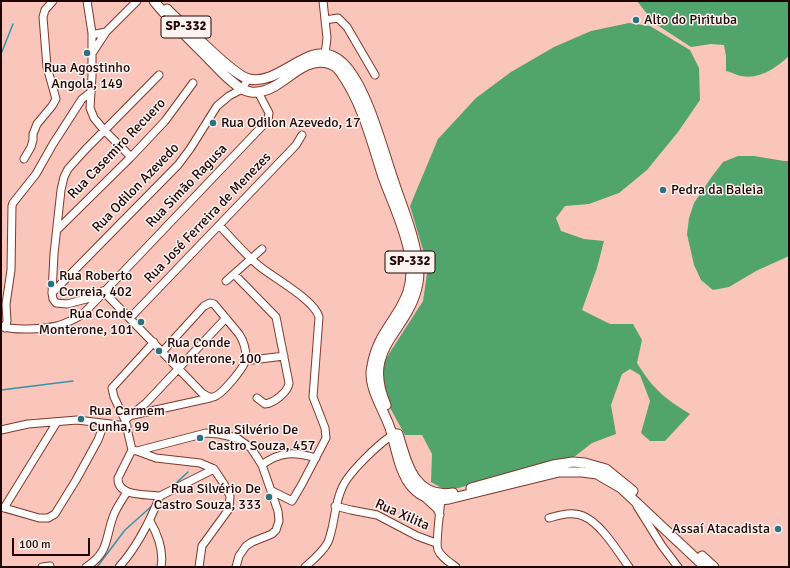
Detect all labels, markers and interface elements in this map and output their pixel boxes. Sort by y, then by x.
place label: Alto do Pirituba [644,12,737,28]
marker: Alto do Pirituba [631,15,641,25]
road number: SP-332 [161,16,211,38]
marker: Rua Agostinho Angola, 149 [82,48,92,58]
place label: Rua Agostinho Angola, 149 [44,60,130,92]
street label: Rua Casemiro Recuero [65,95,169,203]
place label: Rua Odilon Azevedo, 17 [221,115,360,131]
marker: Rua Odilon Azevedo, 17 [208,118,218,128]
street label: Rua Odilon Azevedo [89,140,183,236]
street label: Rua Simão Ragusa [143,141,231,231]
street label: Rua José Ferreira de Menezes [141,149,275,287]
place label: Pedra da Baleia [671,182,763,198]
marker: Pedra da Baleia [658,185,668,195]
road number: SP-332 [385,251,435,273]
place label: Rua Roberto Correia, 402 [59,268,132,300]
marker: Rua Roberto Correia, 402 [46,279,56,289]
place label: Rua Conde Monterone, 101 [39,306,133,338]
marker: Rua Conde Monterone, 101 [136,317,146,327]
place label: Rua Conde Monterone, 100 [167,335,261,368]
marker: Rua Conde Monterone, 100 [154,346,164,356]
place label: Rua Carmem Cunha, 99 [89,403,165,436]
marker: Rua Carmem Cunha, 99 [76,414,86,424]
place label: Rua Silvério De Castro Souza, 457 [208,422,315,454]
marker: Rua Silvério De Castro Souza, 457 [195,433,205,443]
place label: Rua Silvério De Castro Souza, 333 [154,481,261,514]
marker: Rua Silvério De Castro Souza, 333 [264,492,274,502]
street label: Rua Xilita [372,496,432,534]
place label: Assaí Atacadista [672,521,770,537]
marker: Assaí Atacadista [773,524,783,534]
scale bar [14,530,92,556]
text: 100 m [19,537,51,552]

